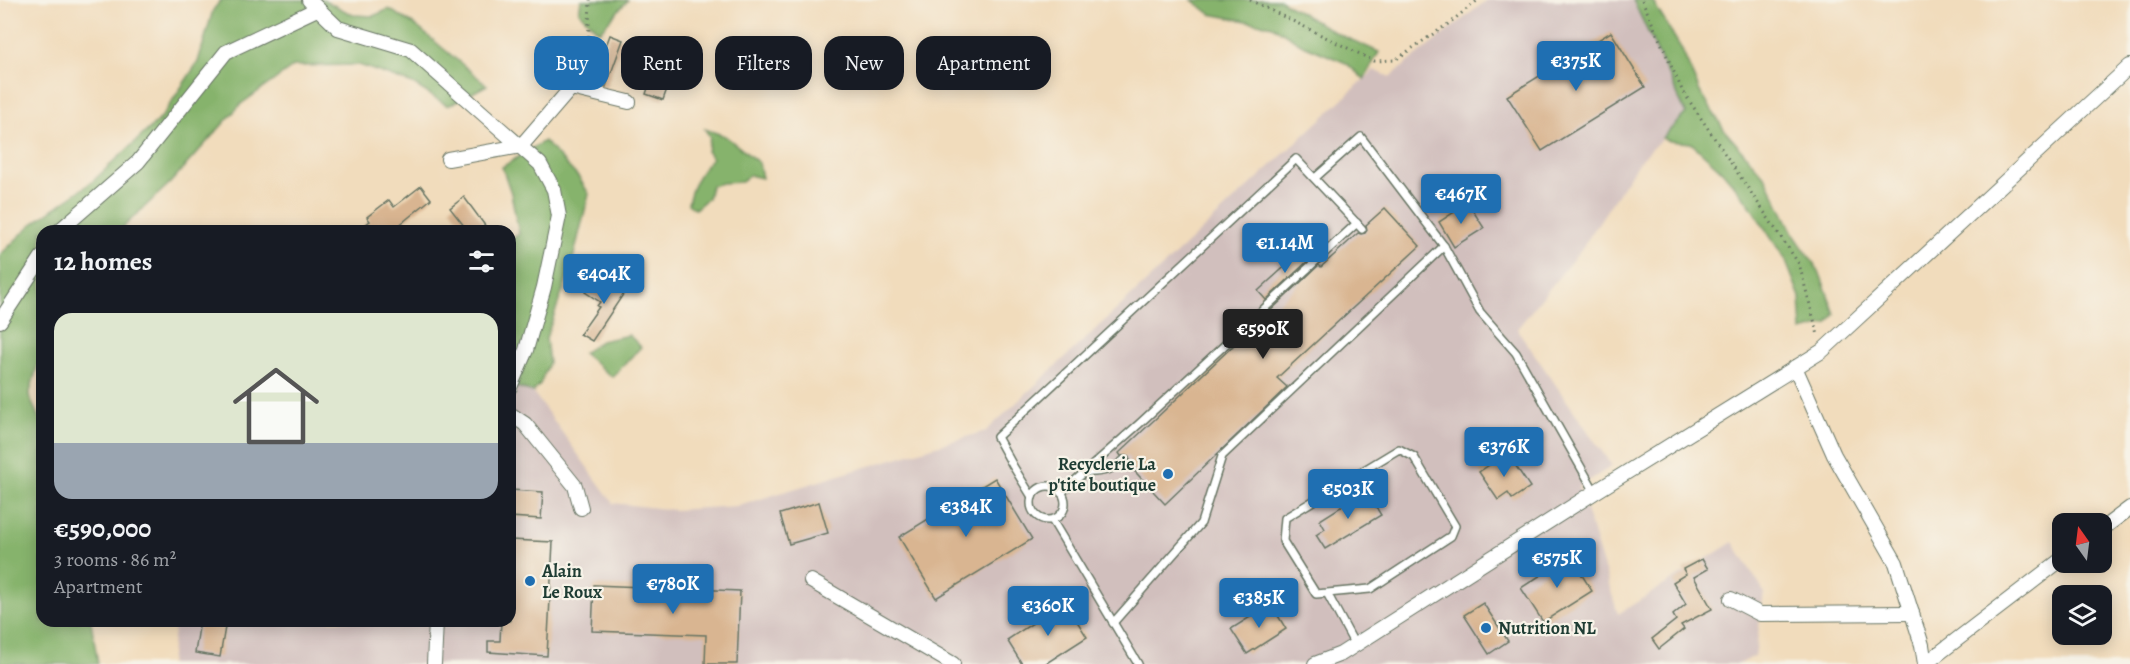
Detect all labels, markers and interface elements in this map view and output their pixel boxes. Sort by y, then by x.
chip: Buy [534,36,609,90]
chip: Rent [621,36,703,90]
chip: Filters [715,36,812,90]
chip: New [824,36,904,90]
chip: Apartment [916,36,1051,90]
pin: €375K [1534,41,1618,92]
text: €375K [1551,47,1601,74]
pin: €467K [1419,174,1503,225]
text: €467K [1435,180,1487,207]
pin: €1.14M [1236,223,1334,274]
text: €1.14M [1256,229,1314,256]
text: 12 homes [54,244,152,279]
icon: filters [465,245,498,278]
pin: €404K [562,254,646,305]
text: €404K [577,260,631,287]
pin: €590K [1221,309,1305,360]
text: €590K [1237,315,1289,342]
icon: home [222,352,330,460]
pin: €376K [1462,427,1546,478]
text: €376K [1478,433,1530,460]
place label: Recyclerie La p'tite boutique [1048,452,1156,497]
marker: Recyclerie La p'tite boutique [1161,467,1175,481]
pin: €503K [1306,469,1390,520]
text: €503K [1322,475,1374,502]
pin: €384K [924,487,1008,538]
text: €384K [940,493,992,520]
text: €590,000 [54,511,151,546]
north arrow [2052,513,2112,573]
map controls [2052,513,2112,645]
pin: €575K [1515,538,1599,589]
text: €575K [1532,544,1582,571]
text: 3 rooms · 86 m² [54,546,176,573]
place label: Alain Le Roux [541,559,602,604]
pin: €780K [631,564,715,615]
text: €780K [647,570,699,597]
text: Apartment [54,573,143,600]
marker: Alain Le Roux [523,574,537,588]
pin: €385K [1217,578,1301,629]
text: €385K [1233,584,1285,611]
button: layers [2052,585,2112,645]
pin: €360K [1006,586,1090,637]
text: €360K [1022,592,1074,619]
place label: Nutrition NL [1498,616,1596,640]
marker: Nutrition NL [1479,621,1493,635]

